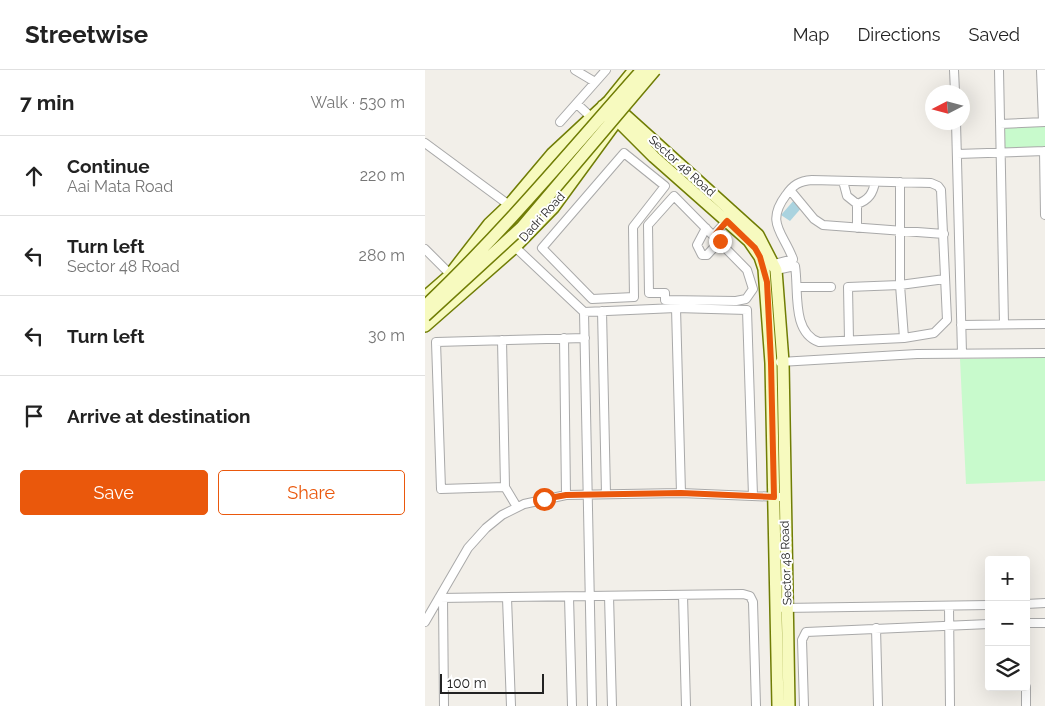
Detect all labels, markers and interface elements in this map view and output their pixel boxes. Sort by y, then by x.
text: Streetwise [25,20,148,49]
text: Map [793,24,829,45]
text: Directions [857,24,941,45]
text: Saved [969,24,1020,45]
north arrow [925,85,970,130]
text: 7 min [20,90,74,115]
text: Walk · 530 m [311,93,405,112]
street label: Sector 48 Road [646,133,718,199]
text: Continue [67,155,150,177]
icon: ahead [20,162,48,190]
text: 220 m [360,166,405,185]
text: Aai Mata Road [67,177,173,196]
street label: Dadri Road [516,190,568,244]
route end [709,230,732,253]
text: Turn left [67,235,144,257]
icon: left [20,242,48,270]
text: 280 m [359,246,405,265]
text: Sector 48 Road [67,257,180,276]
icon: left [20,322,48,350]
text: Turn left [67,325,144,347]
text: 30 m [368,326,405,345]
icon: arrive [20,402,48,430]
text: Arrive at destination [67,405,251,427]
button: Save [20,470,208,515]
button: Share [218,470,405,515]
route start [533,488,556,511]
street label: Sector 48 Road [778,521,794,605]
map controls [985,556,1030,691]
button: + [985,556,1030,601]
button: − [985,601,1030,646]
button: layers [985,646,1030,691]
scale bar [440,671,544,694]
text: 100 m [447,675,487,691]

